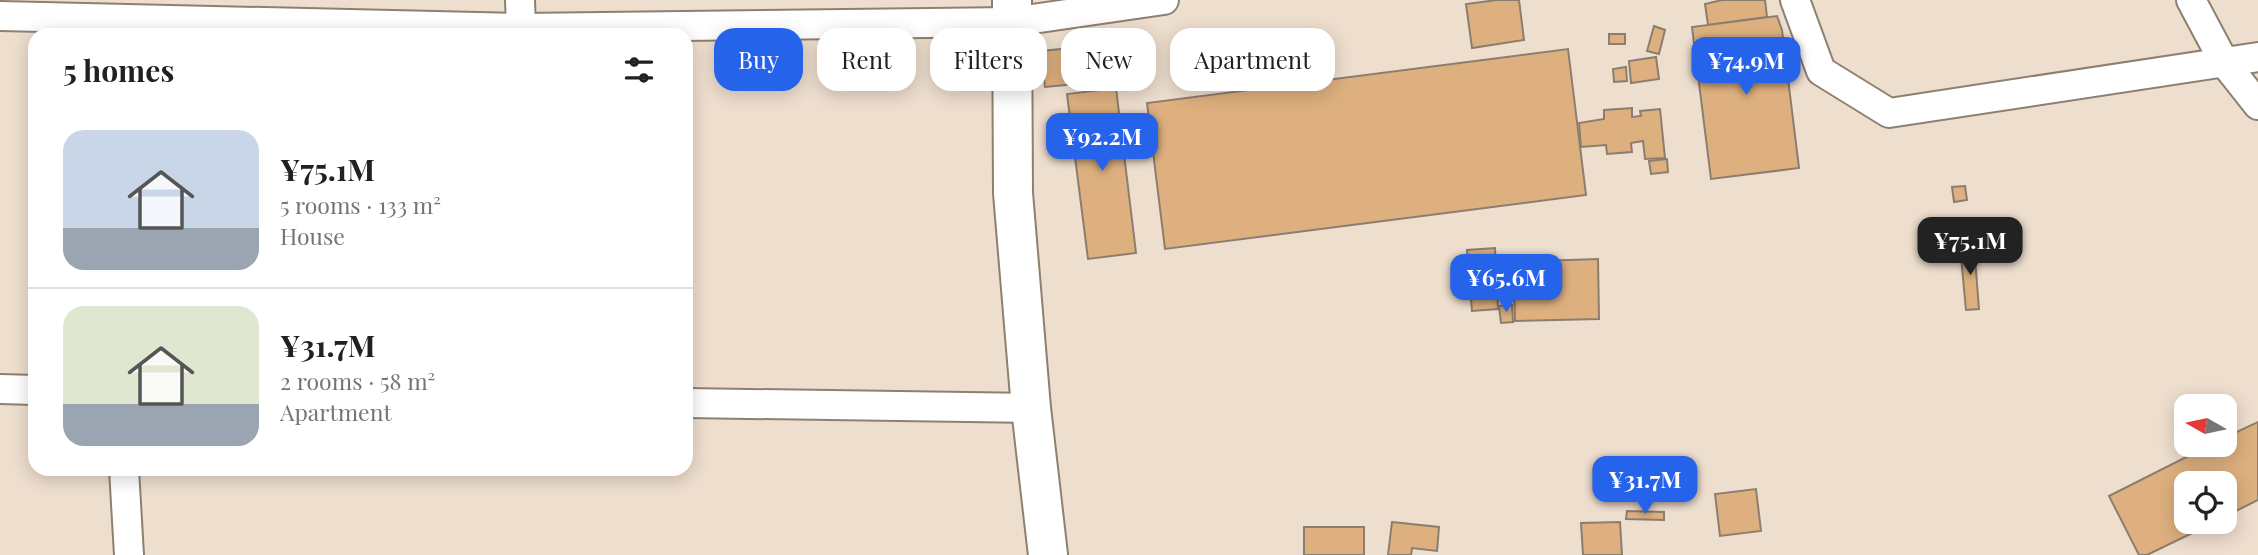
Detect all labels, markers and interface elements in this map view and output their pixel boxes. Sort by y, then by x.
chip: Buy [714,28,803,91]
chip: Rent [817,28,916,91]
chip: Filters [930,28,1047,91]
chip: New [1061,28,1156,91]
chip: Apartment [1170,28,1335,91]
pin: ¥74.9M [1689,38,1803,97]
text: ¥74.9M [1707,44,1785,75]
text: 5 homes [63,50,174,90]
icon: filters [620,51,658,89]
pin: ¥92.2M [1045,114,1159,173]
text: ¥92.2M [1062,120,1142,151]
text: ¥75.1M [280,149,375,189]
icon: home [119,158,203,242]
text: 5 rooms · 133 m² [280,189,441,220]
pin: ¥75.1M [1913,218,2027,277]
text: House [280,220,345,251]
text: ¥75.1M [1934,224,2006,255]
pin: ¥65.6M [1449,254,1563,314]
text: ¥65.6M [1466,261,1546,292]
text: ¥31.7M [280,325,375,365]
icon: home [119,334,203,418]
text: 2 rooms · 58 m² [280,365,435,396]
north arrow [2174,394,2236,457]
map controls [2174,394,2237,534]
text: Apartment [280,396,392,427]
pin: ¥31.7M [1588,456,1702,516]
text: ¥31.7M [1608,463,1682,494]
button: locate [2174,471,2237,534]

